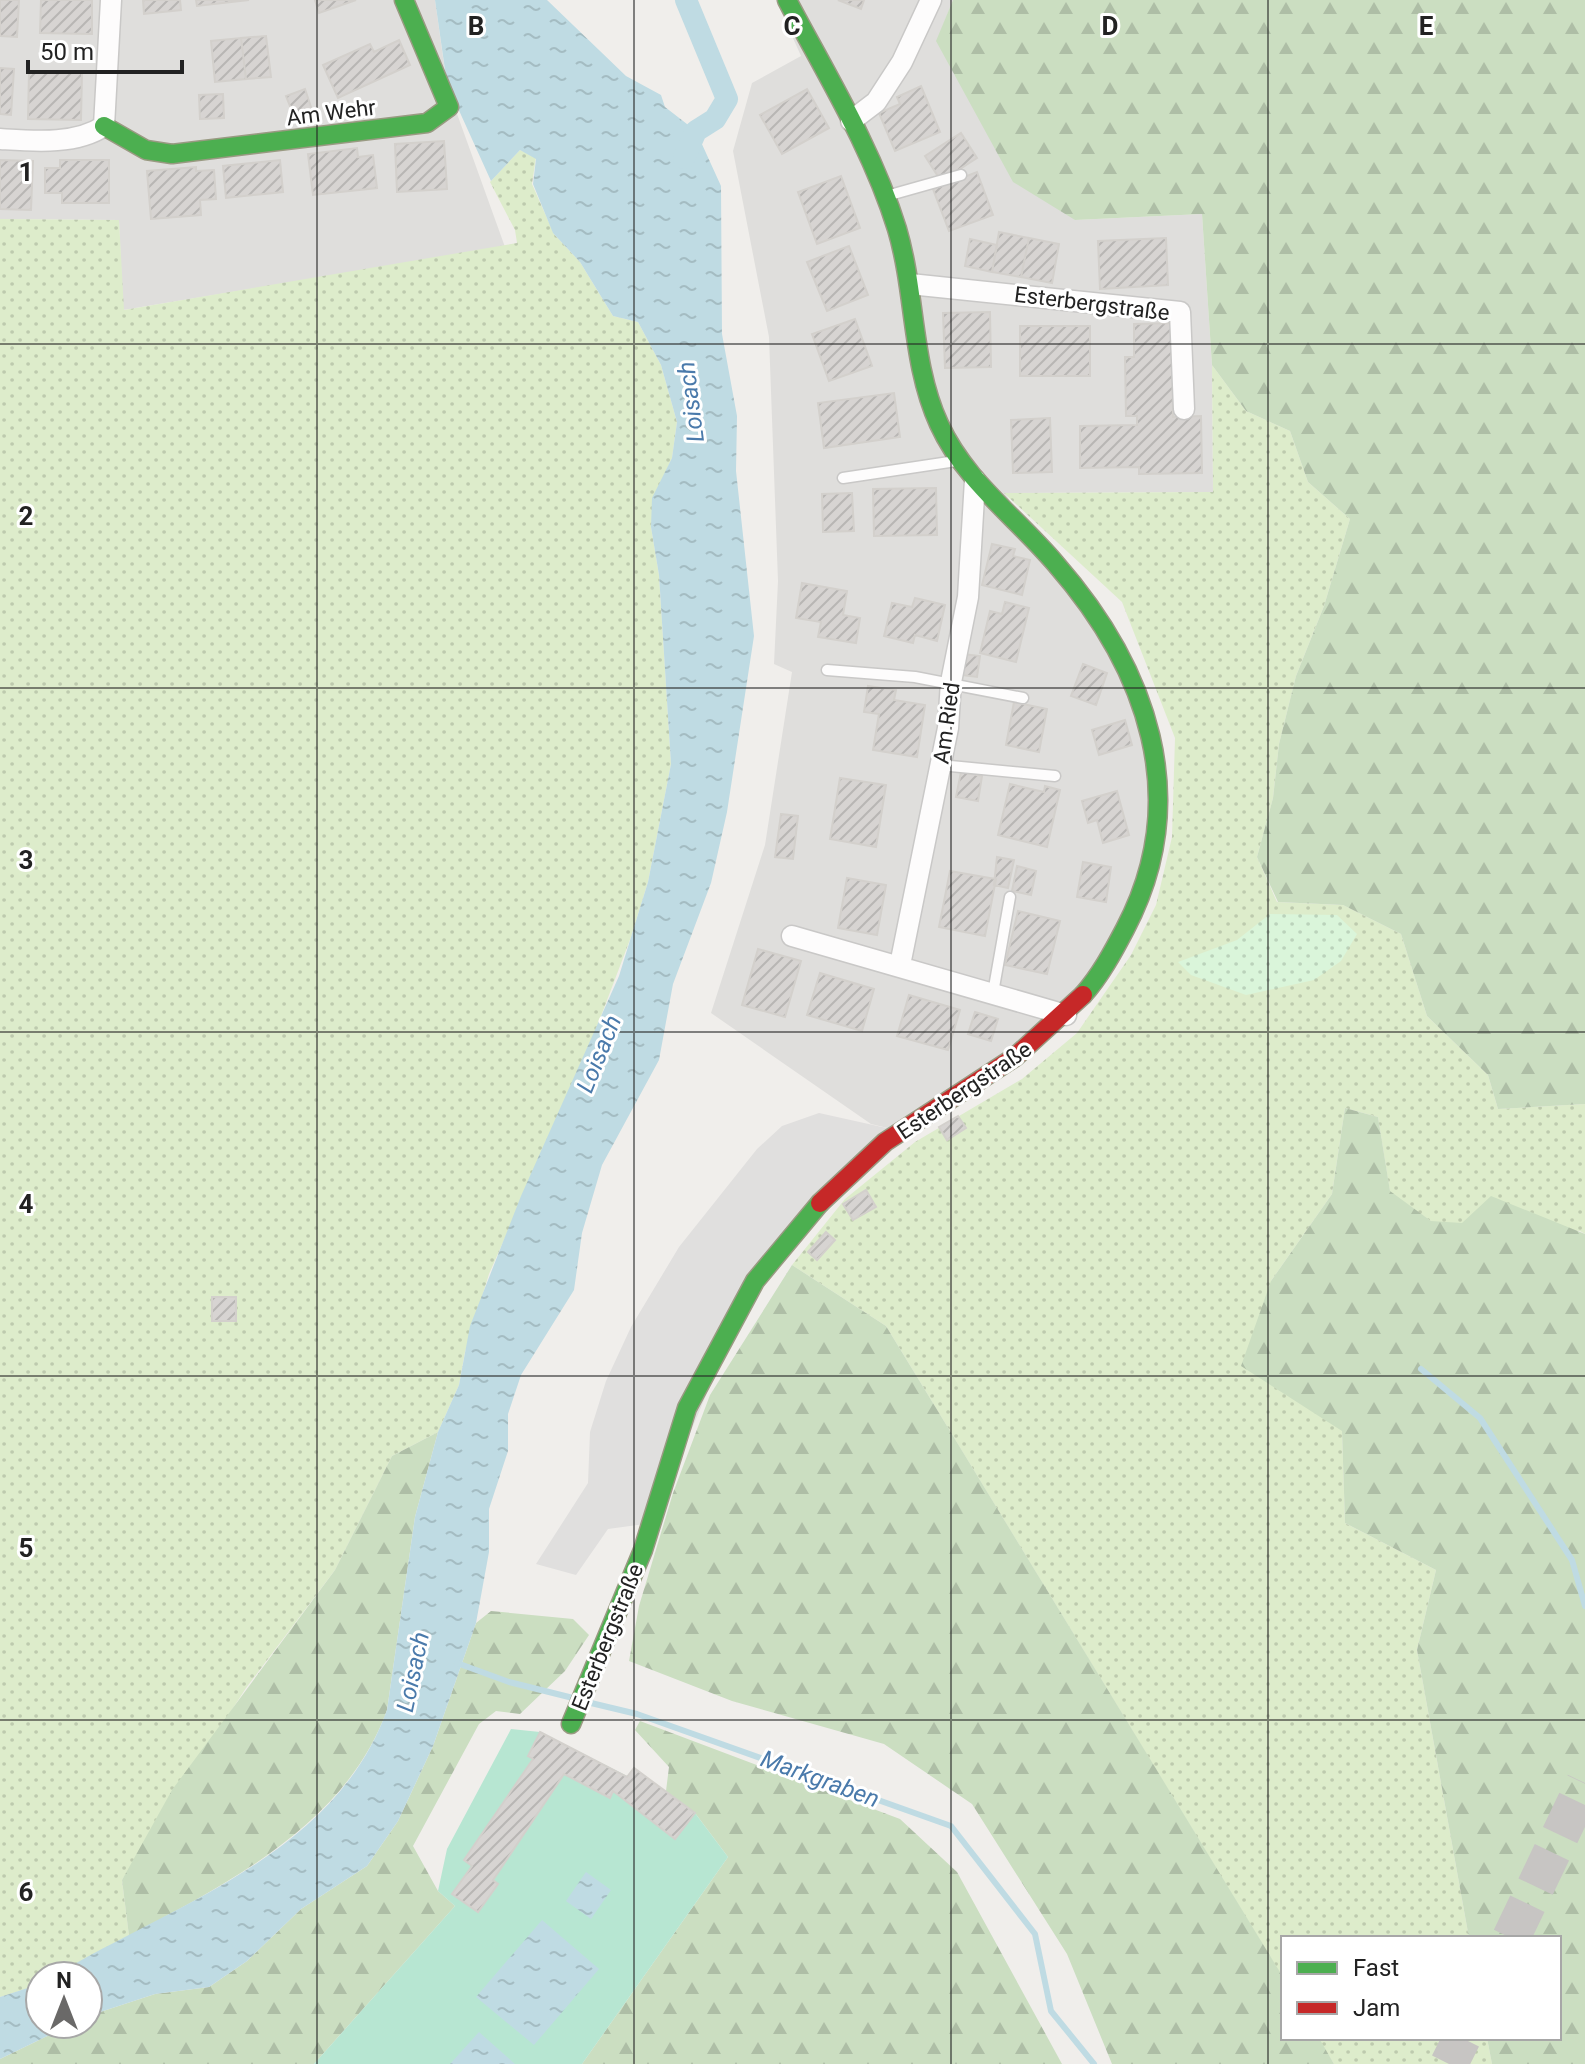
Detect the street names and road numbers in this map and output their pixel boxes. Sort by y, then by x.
street label: Am Wehr [285,95,378,130]
street label: Esterbergstraße [1013,282,1171,325]
street label: Am Ried [928,681,965,765]
street label: Esterbergstraße [893,1036,1036,1144]
street label: Esterbergstraße [567,1560,648,1714]

